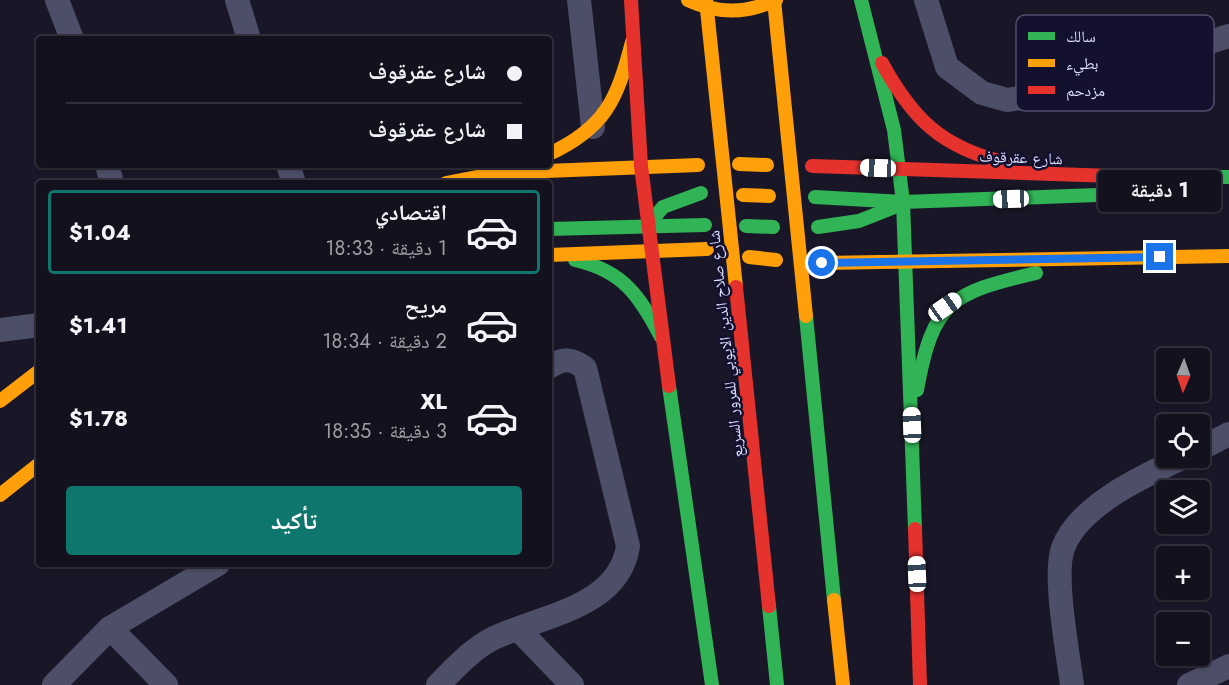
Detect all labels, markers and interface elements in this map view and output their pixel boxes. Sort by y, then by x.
legend [1016,15,1214,111]
text: سالك [1066,25,1096,48]
text: بطيء [1066,52,1098,76]
text: شارع عقرقوف [368,55,486,87]
text: مزدحم [1066,79,1105,102]
text: شارع عقرقوف [368,113,486,145]
street label: شارع عقرقوف [979,145,1063,170]
car [860,158,896,178]
callout: 1 دقيقة [1098,170,1222,212]
text: 1 دقيقة [1130,176,1189,205]
car [993,189,1029,209]
text: اقتصادي [375,196,447,228]
icon: car [465,205,519,259]
text: $1.04 [69,216,131,248]
street label: شارع صلاح الدين الايوبي للمرور السريع [702,229,750,459]
text: 1 دقيقة · 18:33 [326,234,447,263]
route end [1146,243,1173,270]
route start [808,249,835,276]
text: مريح [404,289,447,321]
car [925,289,965,325]
icon: car [465,298,519,352]
text: $1.41 [69,309,128,341]
text: 2 دقيقة · 18:34 [322,327,447,356]
north arrow [1156,348,1210,402]
map controls [1156,348,1210,666]
text: XL [420,385,447,417]
icon: car [465,391,519,445]
text: $1.78 [69,402,128,434]
car [902,407,922,443]
button: locate [1156,414,1210,468]
text: 3 دقيقة · 18:35 [323,417,447,446]
button: layers [1156,480,1210,534]
button: تأكيد [66,486,522,555]
button: + [1156,546,1210,600]
car [907,556,927,592]
button: − [1156,612,1210,666]

